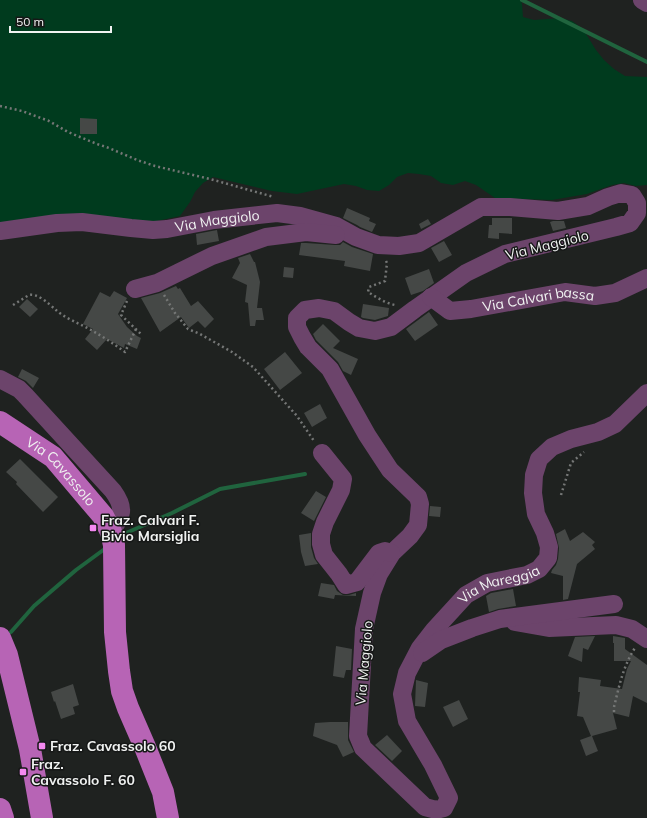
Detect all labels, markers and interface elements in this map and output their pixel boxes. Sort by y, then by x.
scale bar [10,8,111,34]
text: 50 m [16,14,44,29]
street label: Via Maggiolo [173,206,260,236]
street label: Via Maggiolo [504,226,590,264]
street label: Via Calvari bassa [481,283,595,316]
street label: Via Cavassolo [23,433,100,510]
place label: Fraz. Calvari F. Bivio Marsiglia [101,511,200,545]
marker: Fraz. Calvari F. Bivio Marsiglia [88,523,98,533]
street label: Via Mareggia [454,561,543,607]
street label: Via Maggiolo [351,620,377,706]
place label: Fraz. Cavassolo 60 [50,737,176,755]
marker: Fraz. Cavassolo 60 [37,741,47,751]
place label: Fraz. Cavassolo F. 60 [31,755,135,789]
marker: Fraz. Cavassolo F. 60 [18,767,28,777]

